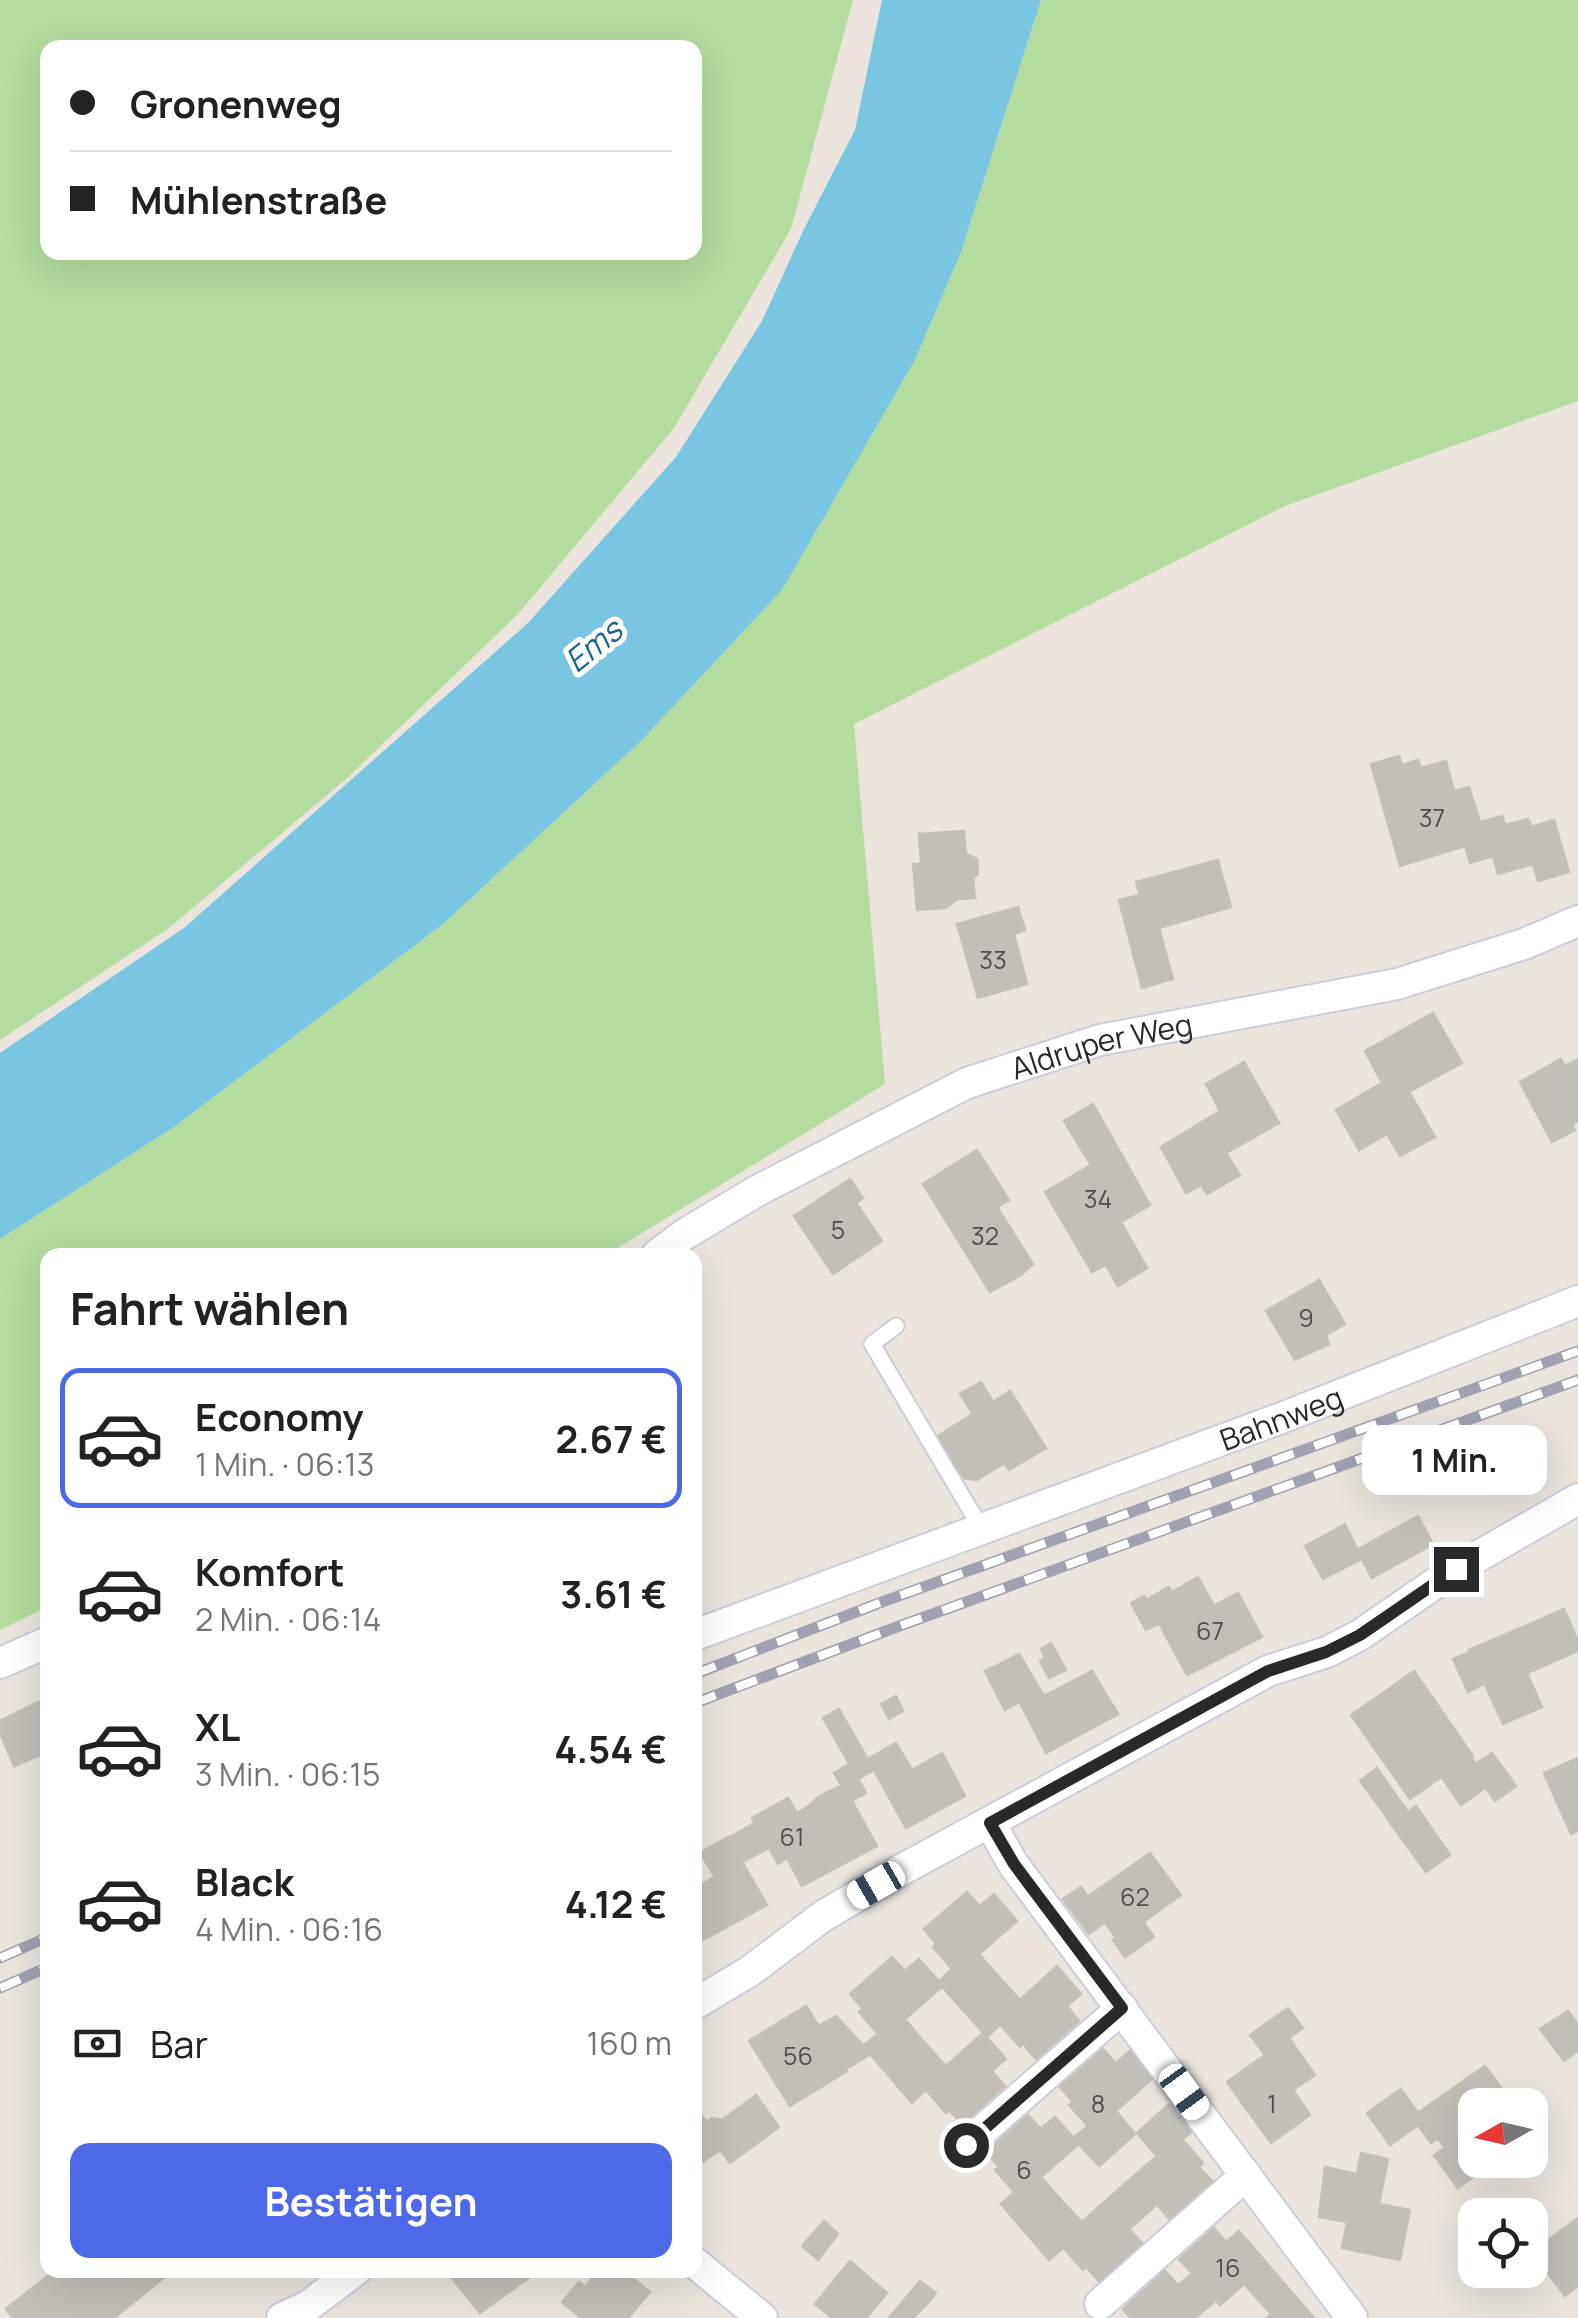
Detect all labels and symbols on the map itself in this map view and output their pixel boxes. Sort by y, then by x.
water label: Ems [555,607,633,682]
house number: 37 [1419,800,1445,835]
house number: 33 [979,942,1007,977]
street label: Aldruper Weg [1005,1003,1195,1088]
house number: 34 [1084,1181,1112,1216]
house number: 5 [831,1212,845,1247]
house number: 32 [971,1218,999,1253]
house number: 9 [1298,1300,1314,1335]
street label: Bahnweg [1214,1375,1348,1460]
callout: 1 Min. [1364,1424,1548,1494]
route end [1434,1547,1479,1592]
house number: 67 [1196,1613,1224,1648]
house number: 61 [780,1819,804,1854]
car [843,1857,909,1913]
house number: 62 [1120,1879,1150,1914]
house number: 56 [783,2038,813,2073]
car [1154,2059,1214,2125]
house number: 8 [1091,2086,1105,2121]
house number: 1 [1267,2086,1277,2121]
north arrow [1458,2088,1548,2178]
route start [944,2123,989,2168]
house number: 6 [1016,2152,1032,2187]
house number: 16 [1215,2250,1241,2285]

